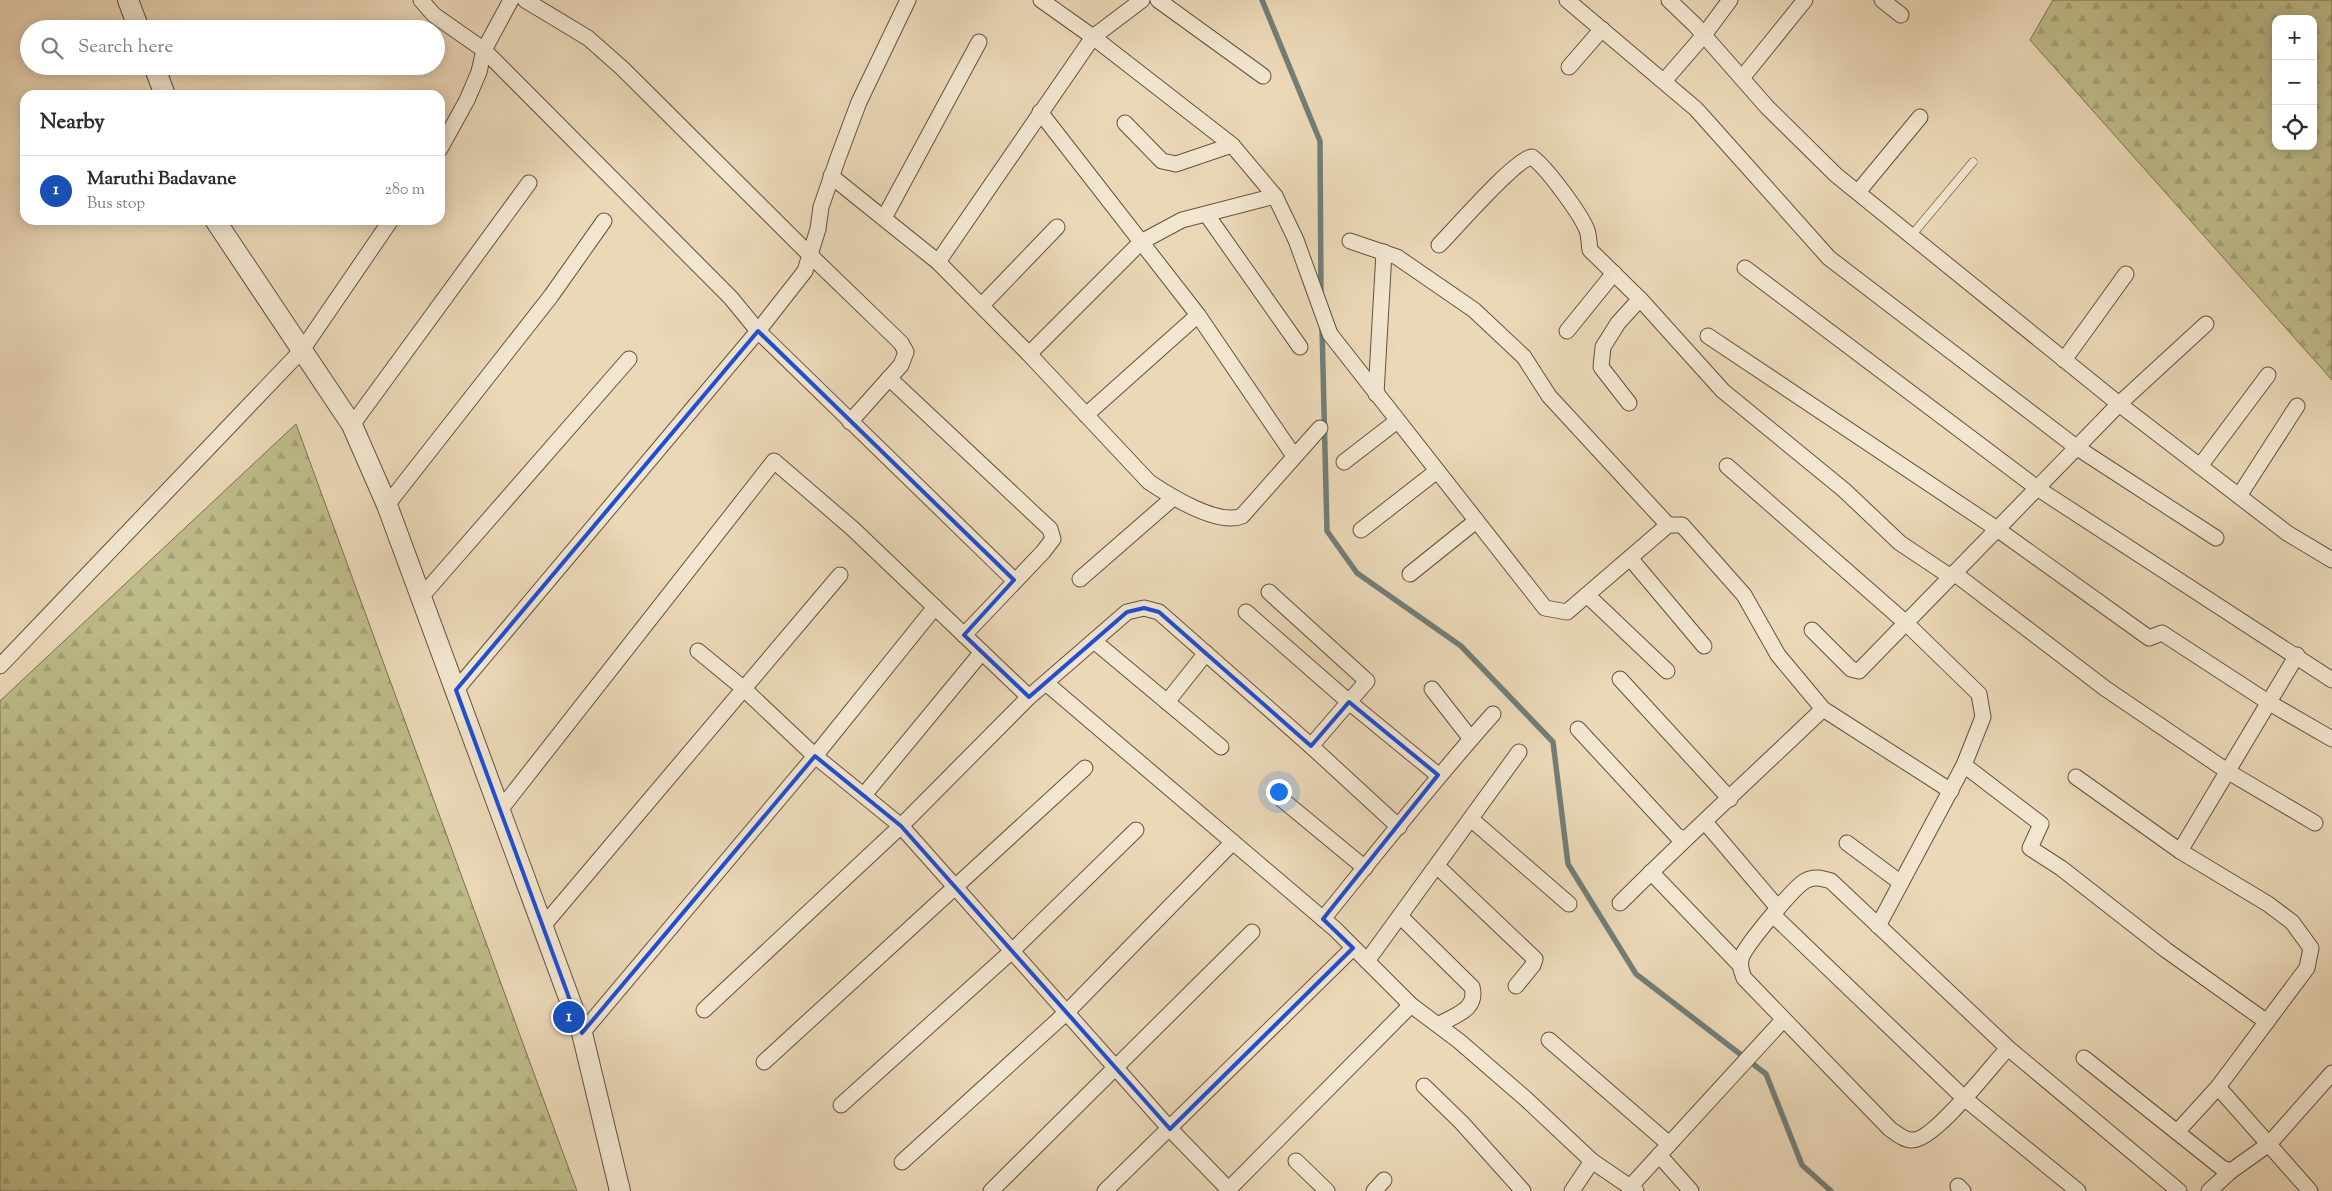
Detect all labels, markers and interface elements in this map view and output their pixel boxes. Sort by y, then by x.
map controls [2272,15,2317,150]
button: + [2272,15,2317,60]
search box [20,20,445,75]
icon: search [38,34,66,62]
text: Search here [78,34,173,61]
button: − [2272,60,2317,105]
button: locate [2272,105,2317,150]
text: Nearby [40,108,105,138]
text: Maruthi Badavane [87,166,236,193]
text: 1 [53,179,59,202]
text: 280 m [384,179,425,202]
text: Bus stop [87,193,145,216]
your location [1266,779,1292,805]
pin: 1 [553,998,585,1036]

